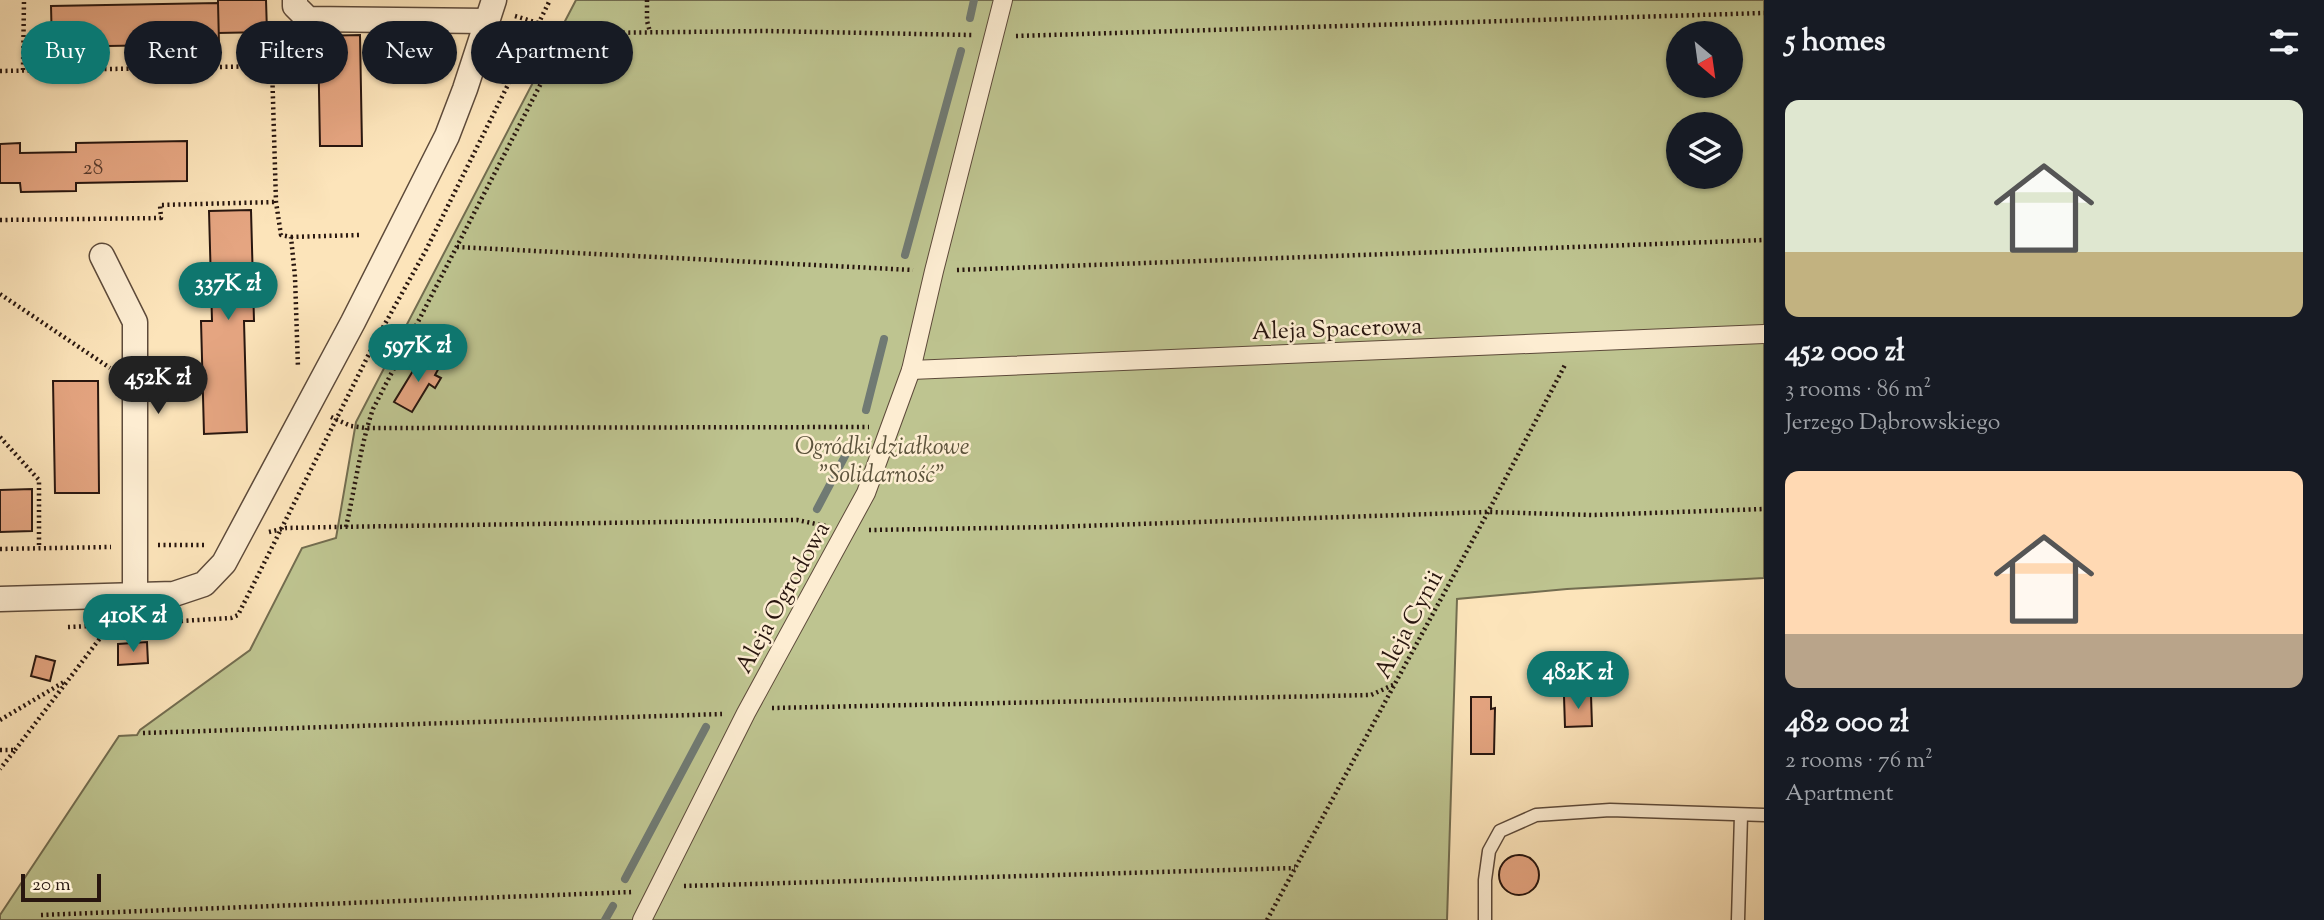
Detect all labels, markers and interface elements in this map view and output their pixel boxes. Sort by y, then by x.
chip: Buy [21,21,110,84]
chip: Rent [124,21,222,84]
chip: Filters [236,21,348,84]
chip: New [362,21,457,84]
chip: Apartment [471,21,633,84]
north arrow [1666,21,1743,98]
map controls [1666,21,1743,189]
text: 5 homes [1785,21,1886,64]
icon: filters [2265,23,2303,61]
button: layers [1666,112,1743,189]
icon: home [1981,145,2107,271]
house number: 28 [83,154,103,184]
pin: 337K zł [163,262,293,322]
text: 337K zł [195,268,261,301]
street label: Aleja Spacerowa [1251,310,1423,350]
pin: 597K zł [353,324,483,384]
text: 597K zł [384,330,452,363]
text: 452 000 zł [1785,331,1905,374]
pin: 452K zł [93,356,223,416]
text: 452K zł [125,362,191,395]
text: 3 rooms · 86 m² [1785,374,1931,407]
text: Jerzego Dąbrowskiego [1785,407,2000,440]
park label: Ogródki działkowe "Solidarność" [795,431,969,493]
street label: Aleja Ogrodowa [728,516,840,680]
icon: home [1981,516,2107,642]
street label: Aleja Cynii [1367,564,1453,685]
pin: 410K zł [68,594,198,654]
text: 410K zł [99,600,167,633]
pin: 482K zł [1513,652,1643,711]
text: 482K zł [1543,657,1613,690]
text: 482 000 zł [1785,702,1909,745]
text: 2 rooms · 76 m² [1785,745,1933,778]
text: Apartment [1785,778,1894,811]
scale bar [21,871,102,903]
text: 20 m [32,872,71,899]

